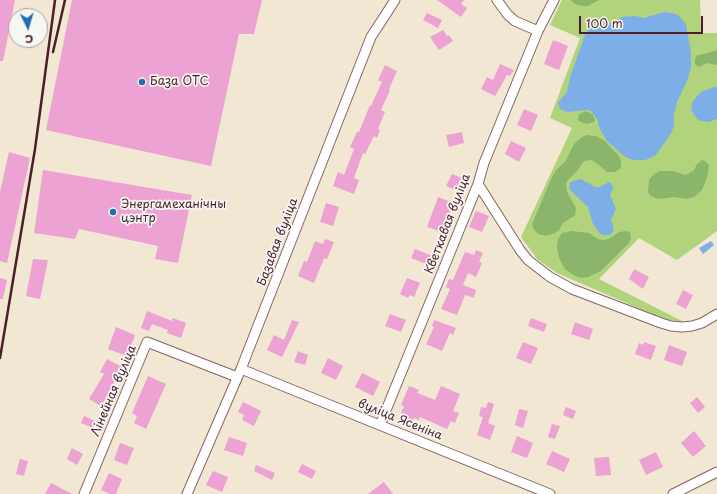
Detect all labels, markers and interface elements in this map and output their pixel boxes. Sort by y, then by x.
north arrow [8,8,48,48]
scale bar [581,8,705,34]
text: 100 m [586,14,623,32]
text: С [24,31,34,48]
place label: База ОТС [150,75,209,89]
marker: База ОТС [137,77,147,87]
street label: Кветкавая вуліца [422,172,474,276]
street label: Базавая вуліца [255,196,301,288]
place label: Энергамеханічны цэнтр [121,198,226,226]
marker: Энергамеханічны цэнтр [108,207,118,217]
street label: Лінейная вуліца [88,343,140,439]
street label: вуліца Ясеніна [356,396,444,444]

